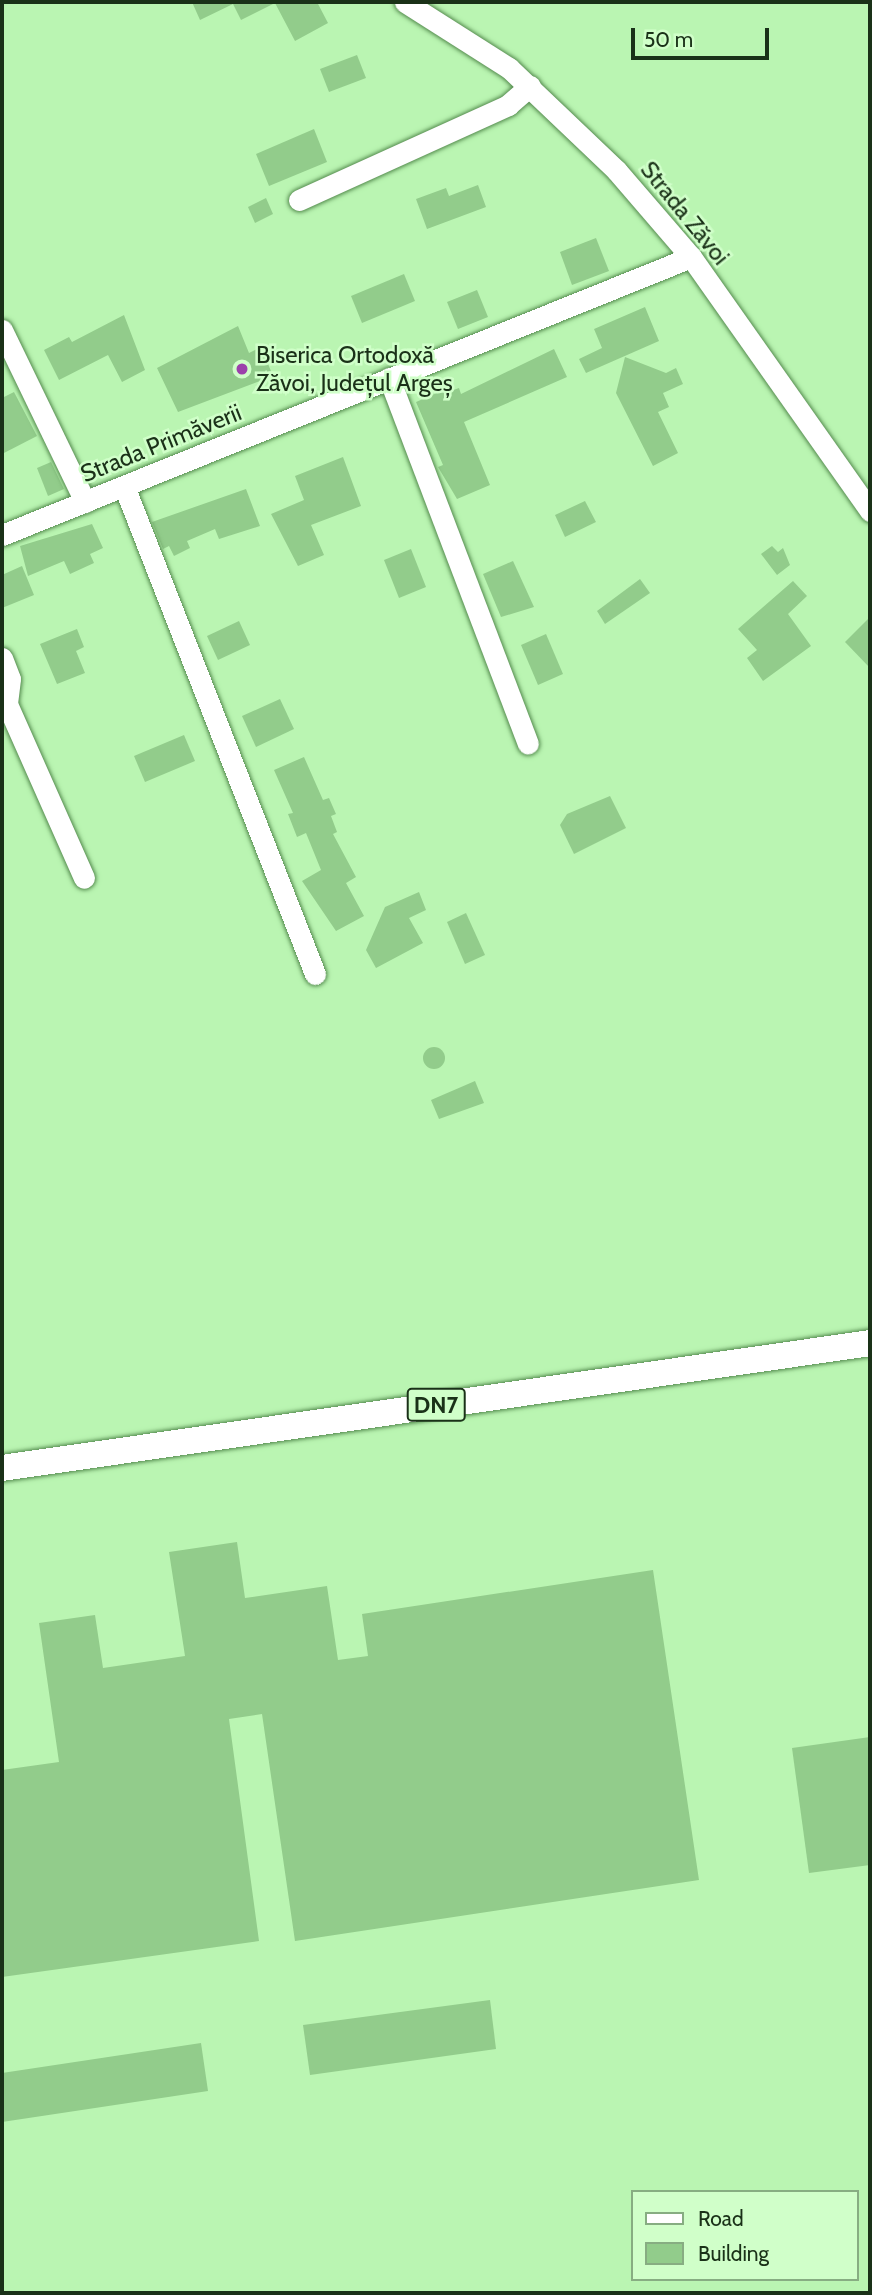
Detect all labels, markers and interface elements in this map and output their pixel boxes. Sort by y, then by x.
scale bar [634,14,772,58]
text: 50 m [644,27,693,52]
street label: Strada Zăvoi [635,155,735,271]
place label: Biserica Ortodoxă Zăvoi, Județul Argeș [256,341,453,397]
marker: Biserica Ortodoxă Zăvoi, Județul Argeș [234,361,250,377]
street label: Strada Primăverii [76,398,246,488]
road number: DN7 [406,1386,466,1424]
legend [630,2190,858,2281]
text: Road [698,2206,744,2231]
text: Building [698,2241,769,2266]

